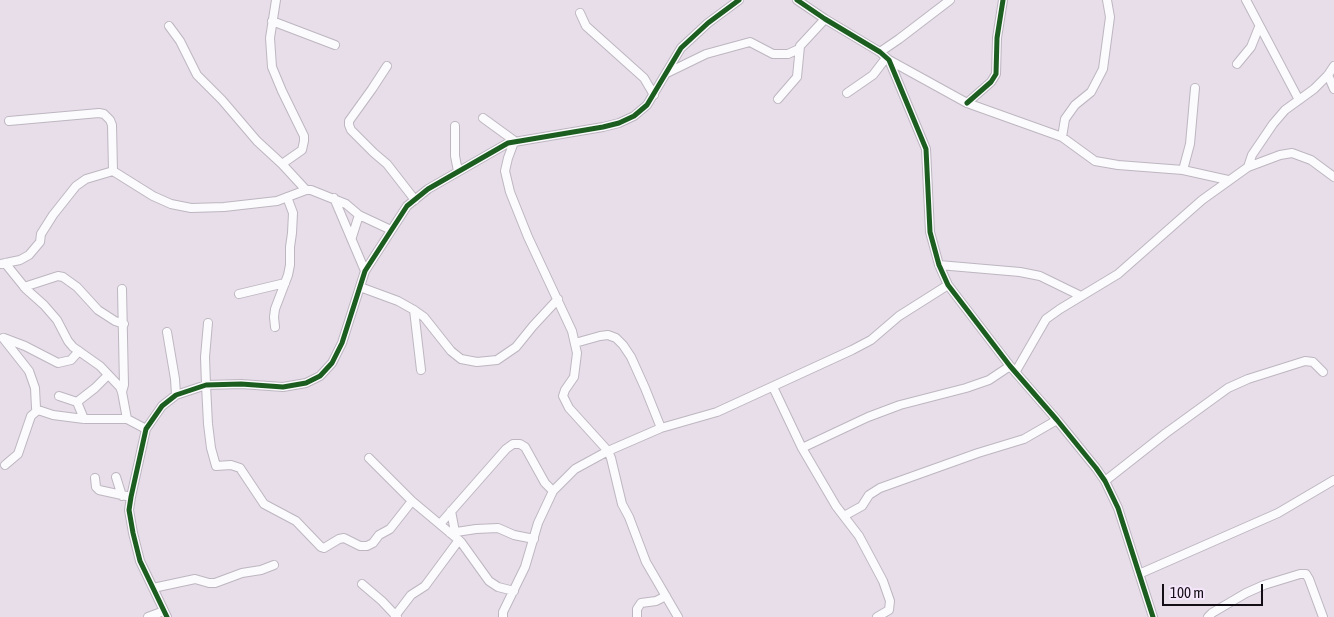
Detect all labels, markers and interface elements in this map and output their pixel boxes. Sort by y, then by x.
scale bar [1164,574,1265,606]
text: 100 m [1170,584,1204,601]

